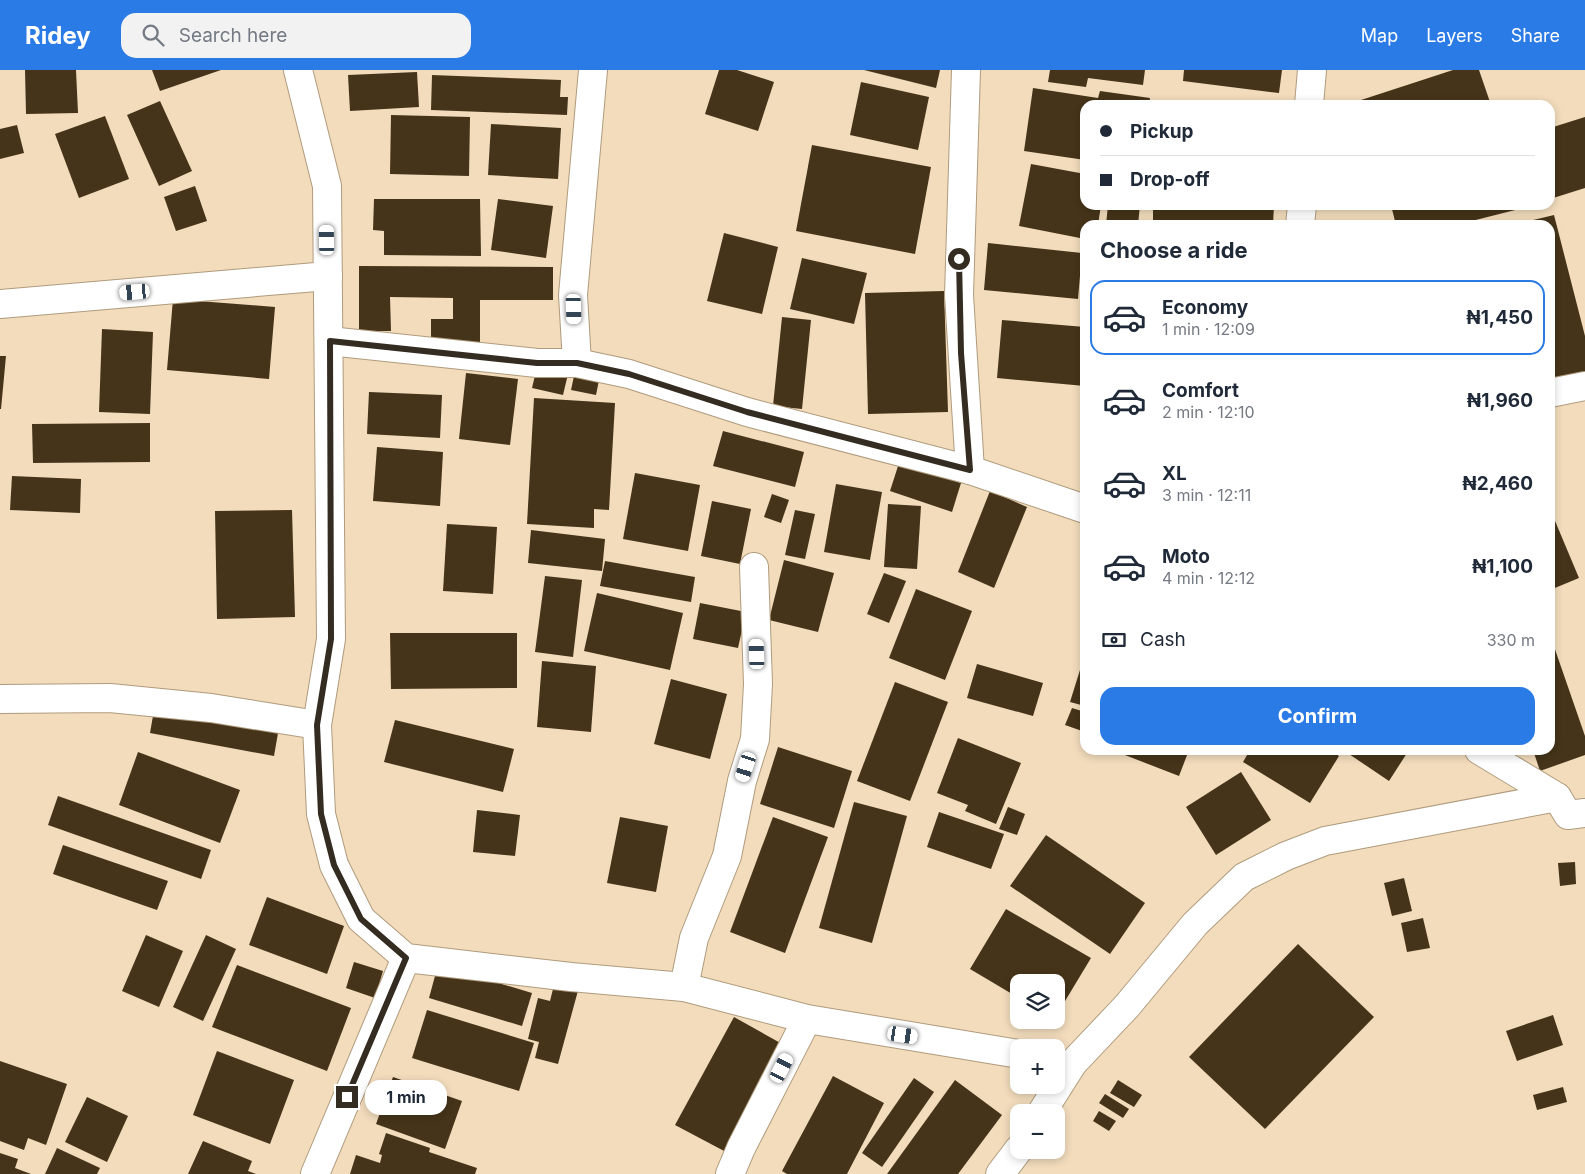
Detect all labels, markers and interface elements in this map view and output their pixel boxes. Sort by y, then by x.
search box [121,13,471,58]
text: Ridey [25,21,91,50]
icon: search [139,21,167,49]
text: Search here [179,24,287,47]
text: Map [1361,25,1398,46]
text: Layers [1426,25,1483,46]
text: Share [1511,25,1560,46]
text: Pickup [1130,120,1193,143]
text: Drop-off [1130,168,1210,191]
car [319,225,334,255]
text: Choose a ride [1100,237,1248,263]
route start [948,248,970,270]
car [119,283,150,301]
car [565,294,582,324]
icon: car [1102,295,1147,340]
text: Economy [1162,296,1248,319]
text: ₦1,450 [1466,306,1533,329]
text: 1 min · 12:09 [1162,319,1255,339]
icon: car [1102,378,1147,423]
text: Comfort [1162,379,1239,402]
text: ₦1,960 [1467,389,1533,412]
text: 2 min · 12:10 [1162,402,1255,422]
icon: car [1102,461,1147,506]
text: XL [1162,462,1187,485]
text: ₦2,460 [1462,472,1533,495]
text: 3 min · 12:11 [1162,485,1251,505]
icon: car [1102,544,1147,589]
text: Moto [1162,545,1210,568]
text: ₦1,100 [1472,555,1533,578]
text: 4 min · 12:12 [1162,568,1255,588]
icon: cash [1100,626,1128,654]
text: Cash [1140,628,1186,651]
text: 330 m [1487,630,1535,650]
car [748,639,765,669]
button: Confirm [1100,687,1535,745]
car [734,750,757,784]
map controls [1010,974,1065,1159]
button: layers [1010,974,1065,1029]
car [887,1025,918,1045]
button: + [1010,1039,1065,1094]
car [768,1051,795,1085]
callout: 1 min [364,1080,447,1114]
route end [336,1086,358,1108]
text: 1 min [386,1087,426,1107]
button: − [1010,1104,1065,1159]

